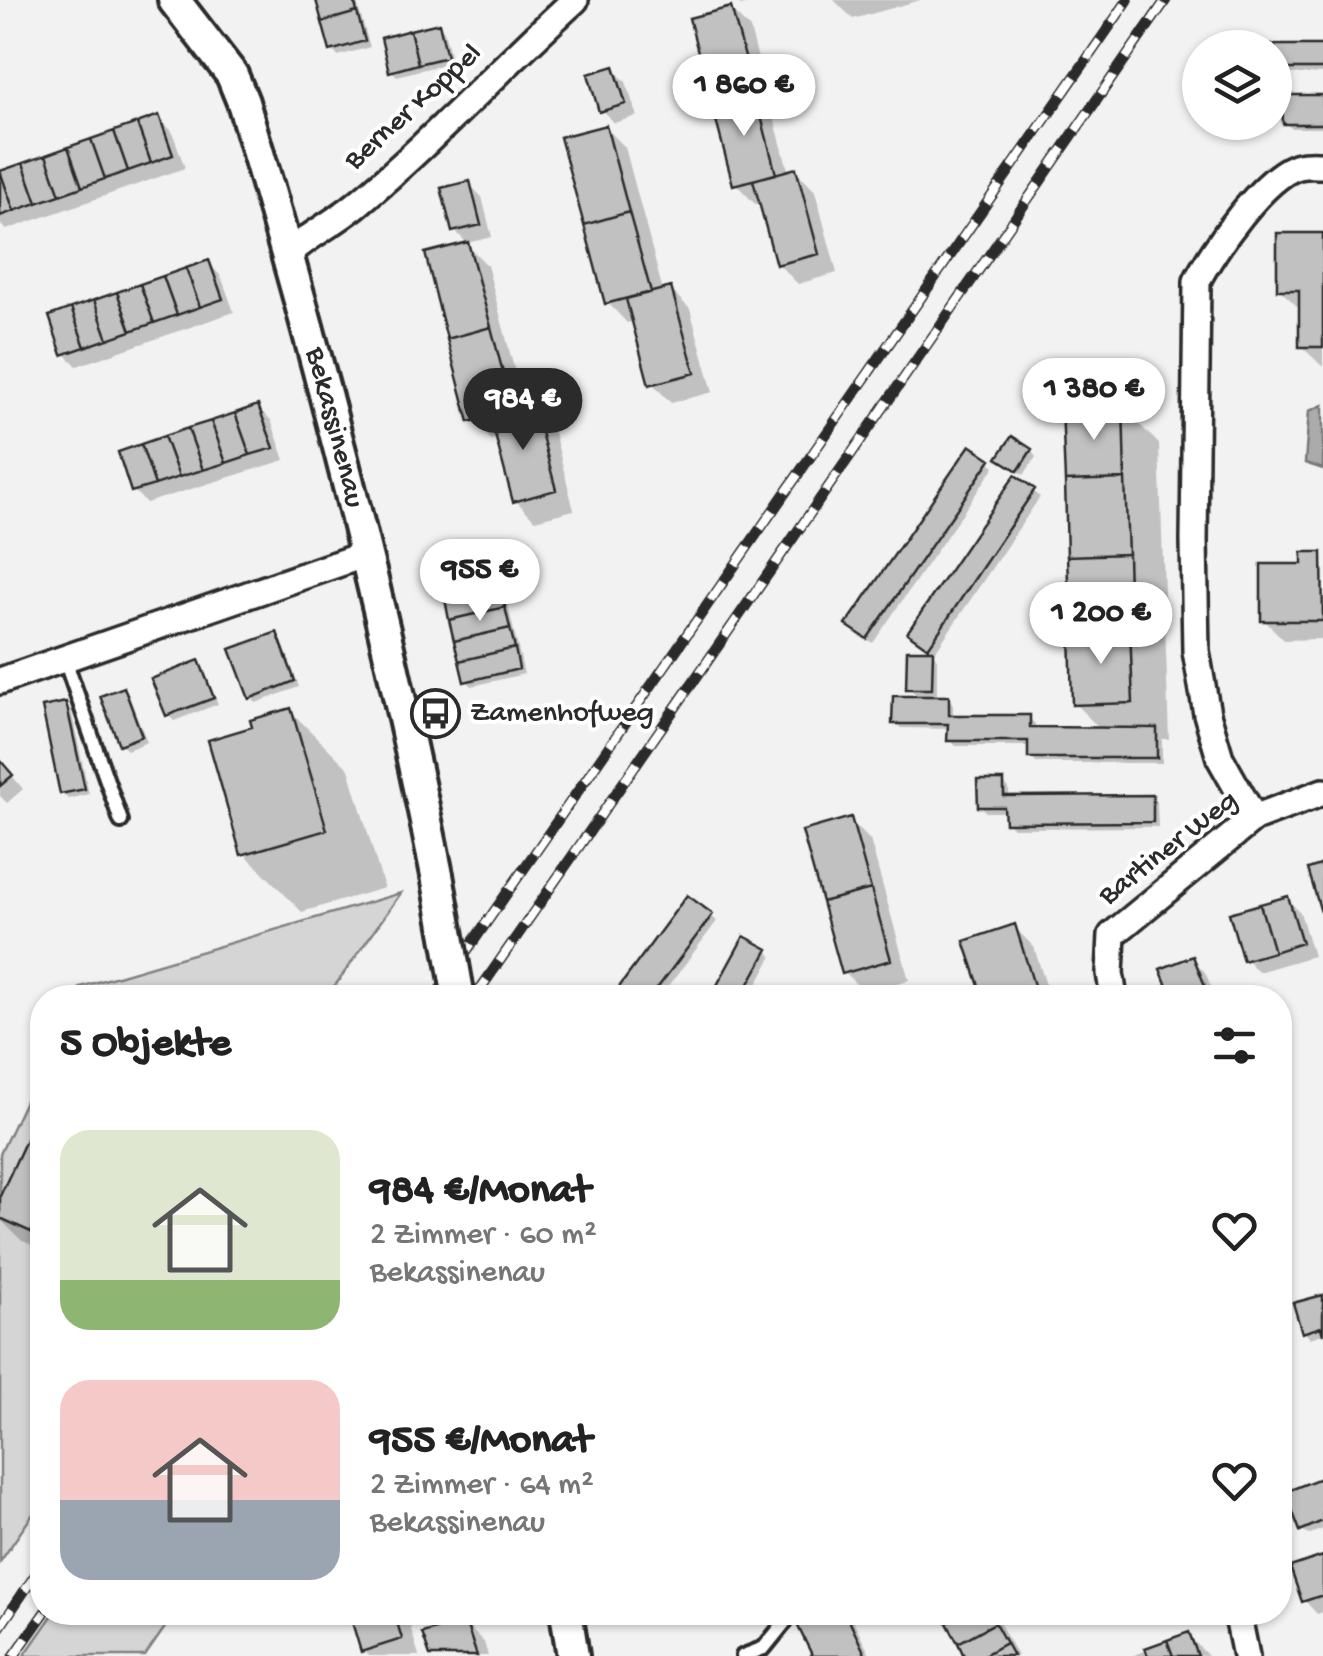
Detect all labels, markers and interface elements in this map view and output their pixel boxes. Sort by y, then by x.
map controls [1182,30,1292,140]
button: layers [1182,30,1292,140]
street label: Berner Koppel [337,37,490,179]
pin: 1 860 € [652,54,836,139]
text: 1 860 € [694,67,794,105]
street label: Bekassinenau [296,343,371,511]
pin: 1 380 € [1002,358,1186,443]
pin: 984 € [453,368,593,453]
text: 1 380 € [1044,371,1144,409]
text: 984 € [485,381,561,419]
pin: 955 € [410,539,550,624]
text: 955 € [442,552,518,590]
pin: 1 200 € [1009,582,1193,667]
text: 1 200 € [1051,595,1151,633]
bus stop icon: Zamenhofweg [409,688,461,740]
place label: Zamenhofweg [470,697,654,732]
street label: Bartiner Weg [1092,784,1246,915]
icon: filters [1207,1018,1262,1073]
text: 5 Objekte [60,1021,231,1070]
text: 984 €/Monat [370,1168,590,1217]
icon: home [140,1170,260,1290]
icon: heart [1207,1203,1262,1258]
text: 2 Zimmer · 60 m² [370,1217,597,1255]
text: Bekassinenau [370,1255,545,1293]
text: 955 €/Monat [370,1418,592,1467]
icon: home [140,1420,260,1540]
icon: heart [1207,1453,1262,1508]
text: 2 Zimmer · 64 m² [370,1467,594,1505]
text: Bekassinenau [370,1505,545,1543]

